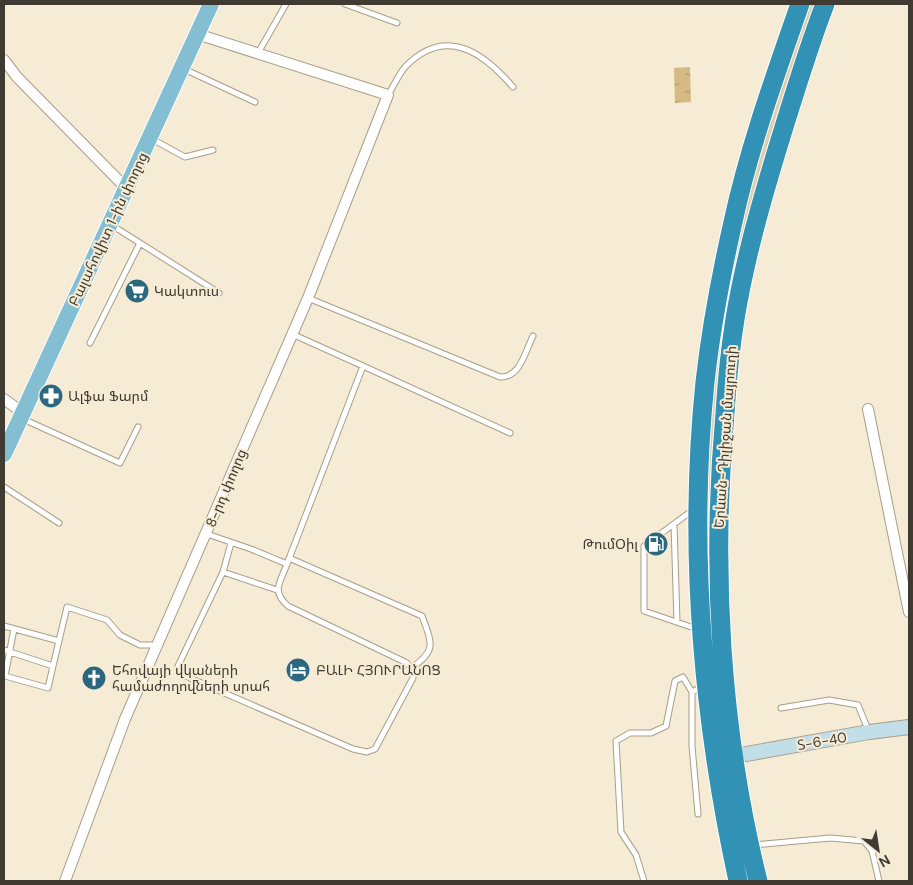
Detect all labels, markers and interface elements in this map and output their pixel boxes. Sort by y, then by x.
street label: Բալահովիտ 1-ին փողոց [64,149,152,309]
supermarket icon: Կակտուս [124,278,150,304]
place label: Կակտուս [154,282,219,300]
street label: Երևան-Դիլիջան մայրուղի [710,345,740,529]
pharmacy icon: Ալֆա Ֆարմ [38,383,64,409]
place label: Ալֆա Ֆարմ [68,387,148,405]
street label: 8-րդ փողոց [201,446,251,530]
fuel station icon: ԹումՕիլ [643,531,669,557]
place label: ԹումՕիլ [583,535,638,553]
hotel icon: ԲԱԼԻ ՀՅՈՒՐԱՆՈՑ [285,657,311,683]
place label: Եհովայի վկաների համաժողովների սրահ [112,661,270,695]
place label: ԲԱԼԻ ՀՅՈՒՐԱՆՈՑ [316,661,441,679]
church icon: Եհովայի վկաների համաժողովների սրահ [81,665,107,691]
street label: Տ-6-40 [796,728,848,754]
north arrow [853,825,903,875]
text: N [876,851,893,872]

